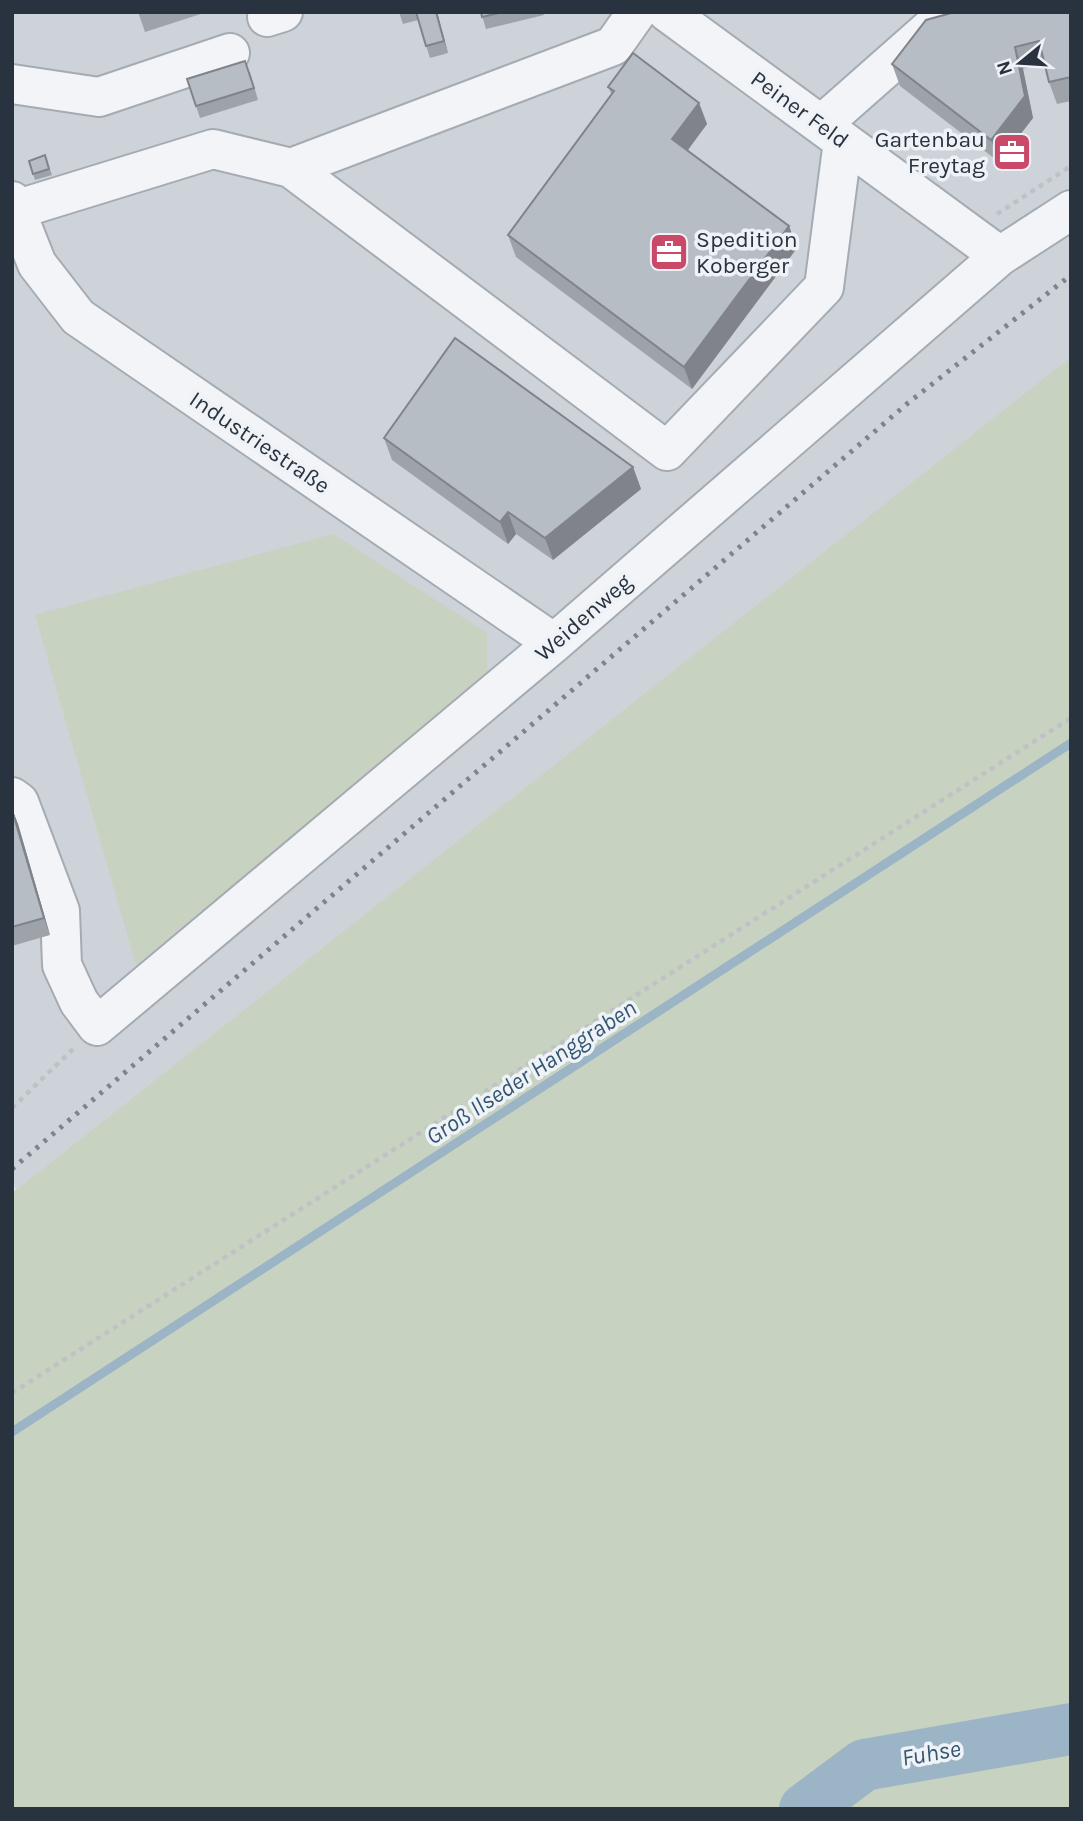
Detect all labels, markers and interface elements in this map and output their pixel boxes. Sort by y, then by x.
north arrow [985,28,1055,98]
text: N [992,58,1017,78]
street label: Peiner Feld [746,65,854,154]
place label: Gartenbau Freytag [875,126,985,179]
office icon: Gartenbau Freytag [991,131,1033,173]
place label: Spedition Koberger [696,226,798,279]
office icon: Spedition Koberger [648,231,690,273]
street label: Industriestraße [185,386,335,499]
street label: Weidenweg [529,568,637,667]
water label: Groß Ilseder Hanggraben [420,993,642,1151]
water label: Fuhse [899,1734,963,1772]

